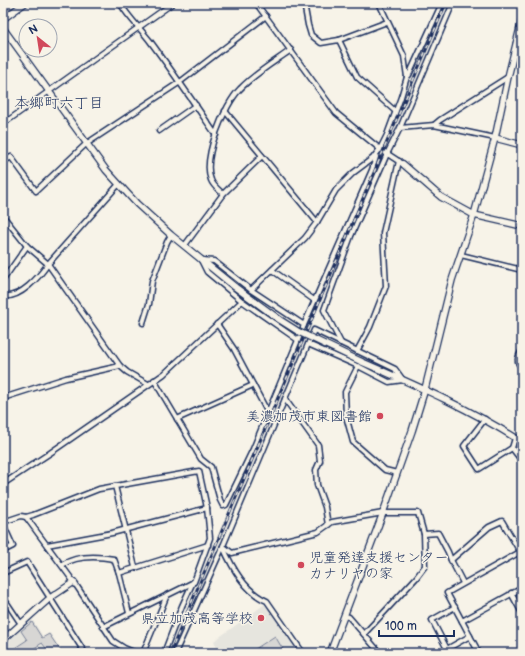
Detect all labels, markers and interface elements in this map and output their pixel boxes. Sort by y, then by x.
north arrow [18,18,58,58]
text: N [26,22,40,37]
district label: 本郷町六丁目 [14,94,104,113]
place label: 美濃加茂市東図書館 [246,408,372,425]
marker: 美濃加茂市東図書館 [375,411,385,421]
place label: 児童発達支援センター カナリヤの家 [309,549,448,582]
marker: 児童発達支援センター カナリヤの家 [296,560,306,570]
place label: 県立加茂高等学校 [141,610,253,627]
scale bar [379,612,454,638]
marker: 県立加茂高等学校 [256,613,266,623]
text: 100 m [385,619,417,634]

